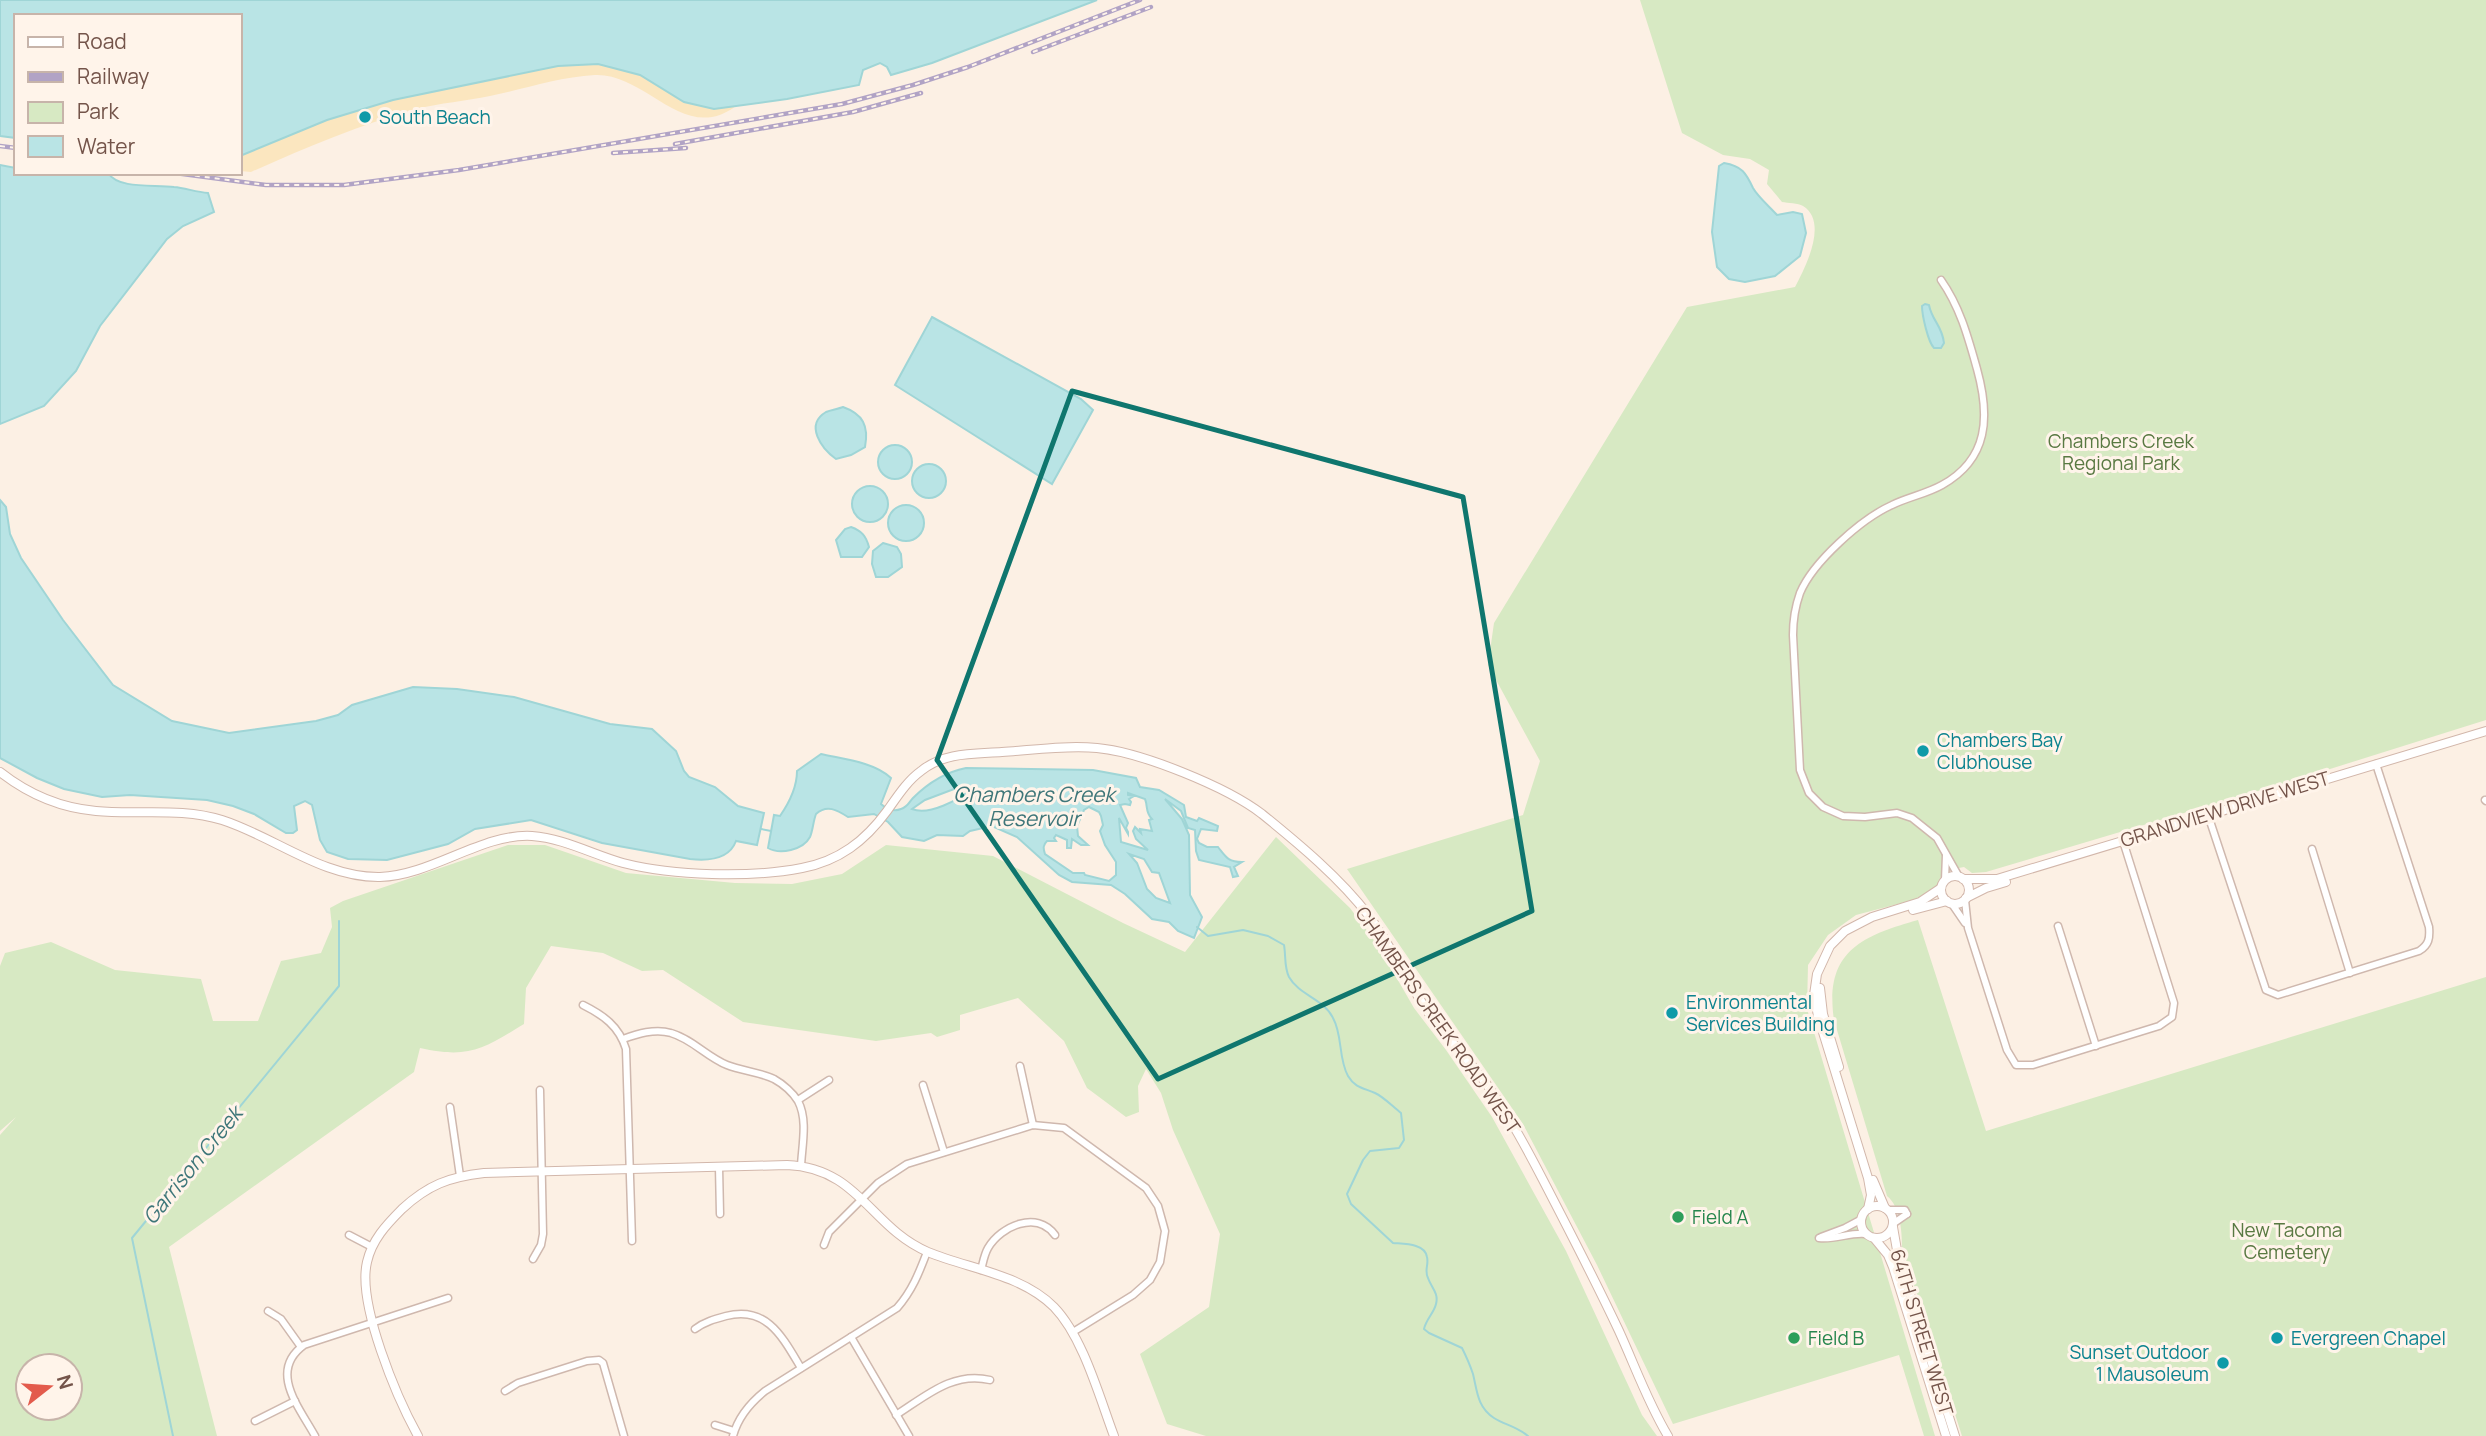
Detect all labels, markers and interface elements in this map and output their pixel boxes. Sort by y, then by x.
legend [14,14,242,175]
text: Road [77,27,127,55]
text: Railway [77,62,149,90]
text: Park [77,97,119,125]
place label: South Beach [379,104,491,130]
marker: South Beach [357,109,373,125]
text: Water [77,132,136,160]
park label: Chambers Creek Regional Park [2048,428,2195,476]
place label: Chambers Bay Clubhouse [1937,727,2063,775]
marker: Chambers Bay Clubhouse [1915,743,1931,759]
street label: GRANDVIEW DRIVE WEST [2117,765,2333,853]
water label: Chambers Creek Reservoir [953,780,1117,832]
street label: CHAMBERS CREEK ROAD WEST [1349,901,1527,1139]
place label: Environmental Services Building [1686,989,1835,1037]
marker: Environmental Services Building [1664,1005,1680,1021]
water label: Garrison Creek [136,1098,250,1230]
place label: Field A [1692,1204,1749,1230]
marker: Field A [1670,1209,1686,1225]
park label: New Tacoma Cemetery [2232,1217,2342,1265]
street label: 64TH STREET WEST [1884,1246,1960,1419]
place label: Field B [1808,1325,1865,1351]
place label: Evergreen Chapel [2291,1325,2446,1351]
marker: Field B [1786,1330,1802,1346]
marker: Evergreen Chapel [2269,1330,2285,1346]
place label: Sunset Outdoor 1 Mausoleum [2069,1339,2209,1387]
north arrow [14,1352,84,1422]
marker: Sunset Outdoor 1 Mausoleum [2215,1355,2231,1371]
text: N [51,1372,80,1392]

